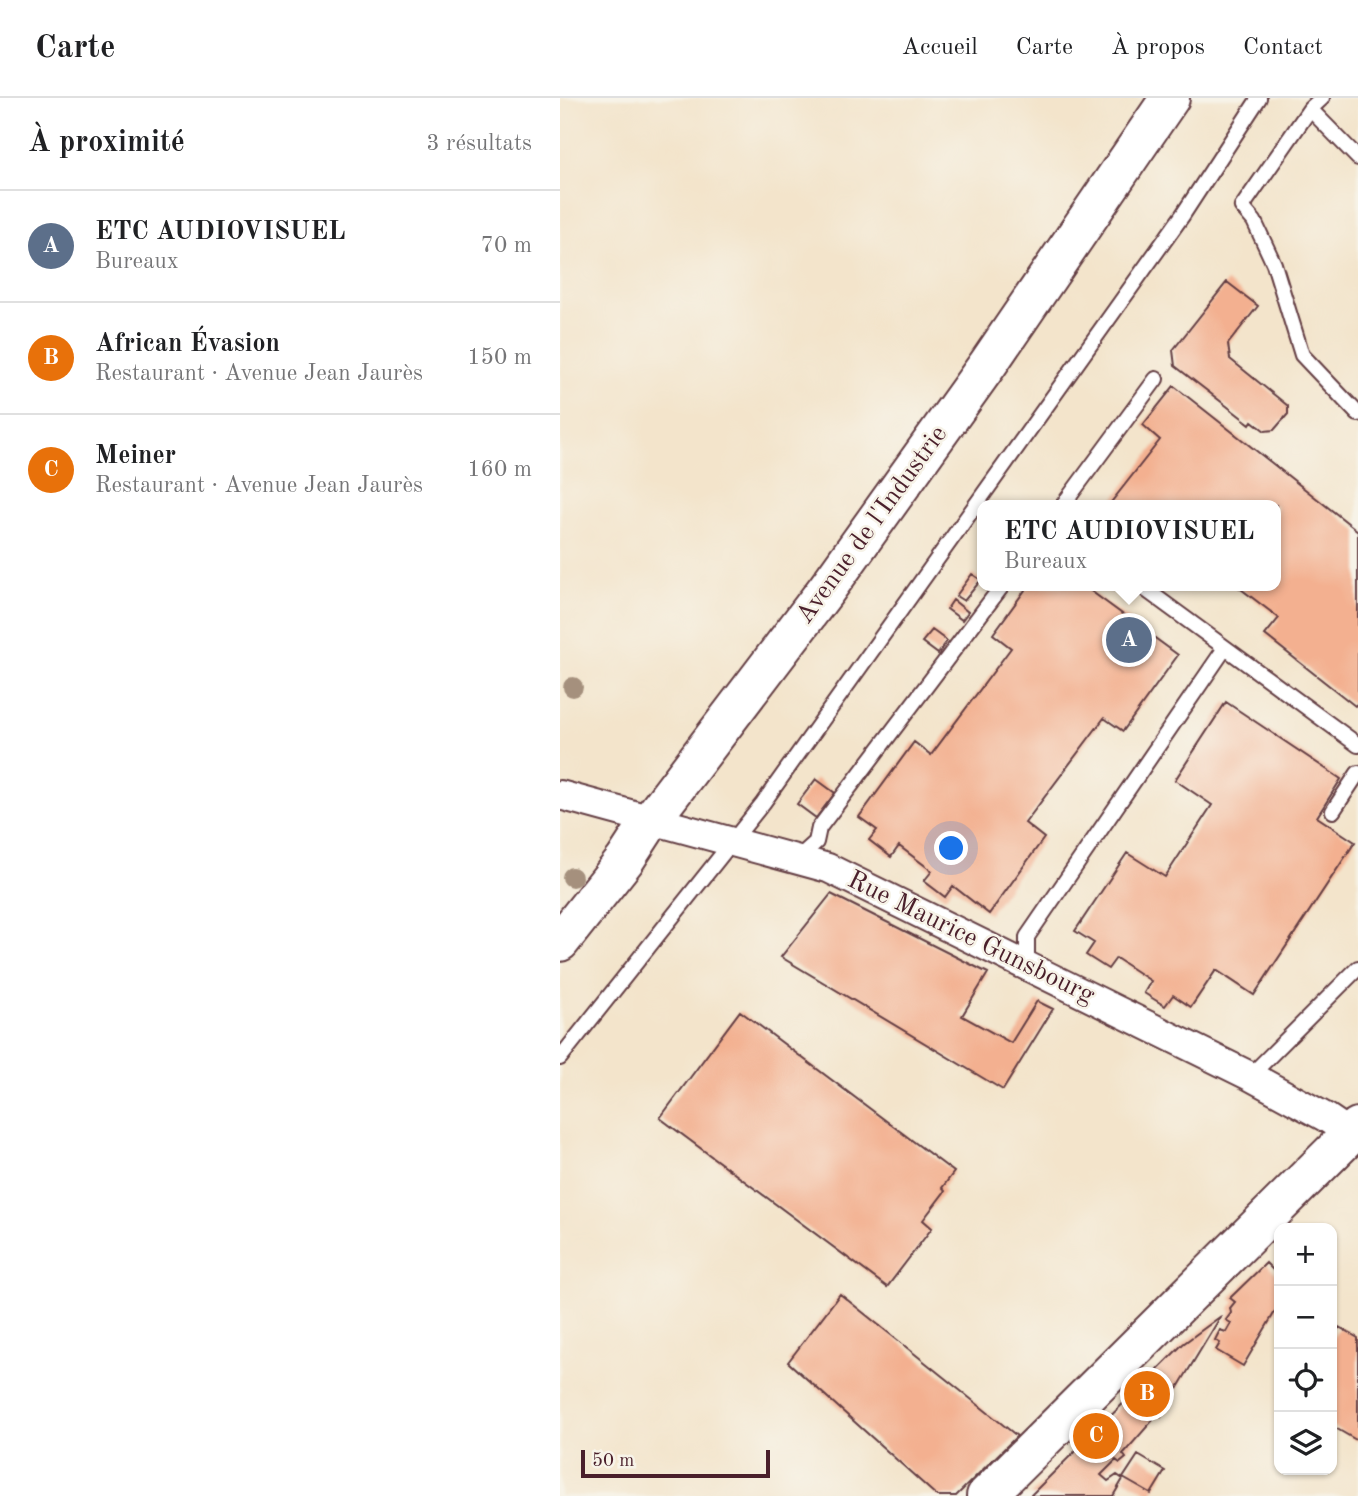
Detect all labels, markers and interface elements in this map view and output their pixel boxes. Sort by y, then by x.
text: Carte [35,32,115,65]
text: Accueil [902,36,978,60]
text: Carte [1016,36,1073,60]
text: À propos [1111,36,1205,60]
text: Contact [1243,36,1323,60]
text: À proximité [28,128,185,158]
text: 3 résultats [426,132,532,155]
text: ETC AUDIOVISUEL [95,219,346,245]
text: A [42,234,60,257]
text: 70 m [481,234,532,257]
text: Bureaux [95,250,179,273]
text: African Évasion [95,331,280,357]
text: B [43,346,59,369]
text: 150 m [467,346,532,369]
text: Restaurant · Avenue Jean Jaurès [95,362,423,385]
street label: Avenue de l'Industrie [792,421,952,629]
text: Meiner [95,443,176,469]
text: C [43,458,59,481]
text: 160 m [467,458,532,481]
text: Restaurant · Avenue Jean Jaurès [95,474,423,497]
popup [977,500,1281,591]
text: ETC AUDIOVISUEL [1004,519,1254,545]
text: Bureaux [1004,550,1088,573]
pin: A [1106,614,1152,666]
your location [934,831,968,865]
street label: Rue Maurice Gunsbourg [843,867,1099,1009]
map controls [1274,1223,1337,1475]
button: + [1274,1223,1337,1286]
button: − [1274,1286,1337,1349]
button: locate [1274,1349,1337,1412]
pin: B [1124,1368,1170,1420]
pin: C [1073,1410,1119,1462]
button: layers [1274,1412,1337,1475]
scale bar [581,1447,770,1479]
text: 50 m [592,1452,634,1471]

